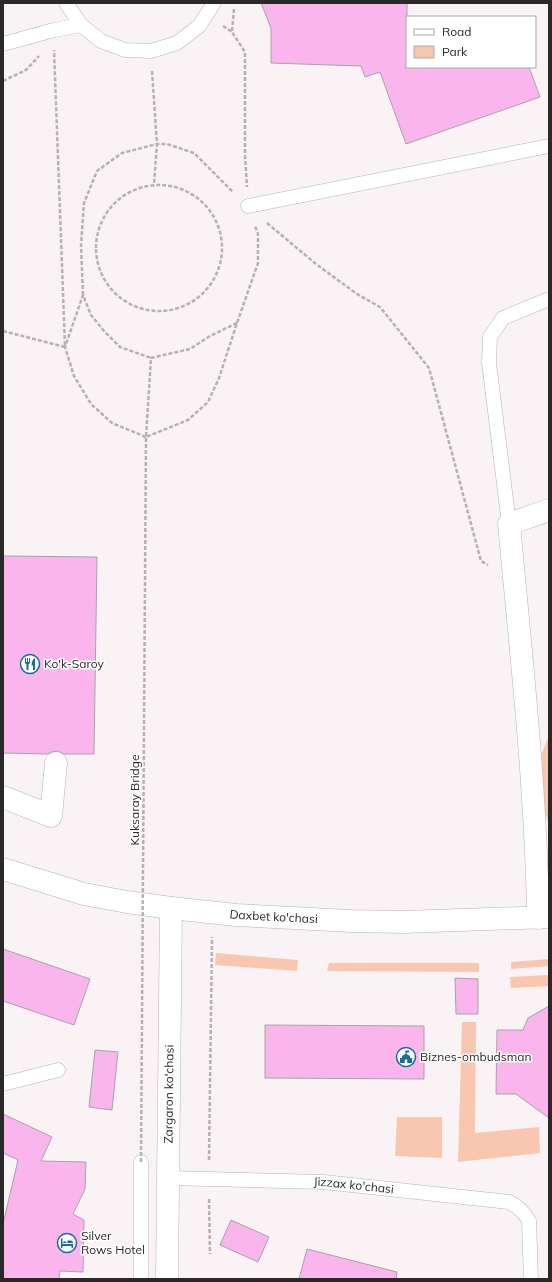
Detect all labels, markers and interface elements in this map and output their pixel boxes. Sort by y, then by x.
legend [406,16,536,68]
text: Road [442,24,471,39]
text: Park [442,44,468,59]
restaurant icon: Ko'k-Saroy [19,653,41,675]
place label: Ko'k-Saroy [44,656,104,671]
street label: Kuksaray Bridge [127,755,142,845]
street label: Daxbet ko'chasi [229,906,318,926]
street label: Zargaron ko'chasi [160,1044,177,1144]
public building icon: Biznes-ombudsman [395,1046,417,1068]
place label: Biznes-ombudsman [420,1049,532,1064]
street label: Jizzax ko'chasi [313,1174,395,1197]
place label: Silver Rows Hotel [81,1228,145,1257]
hotel icon: Silver Rows Hotel [56,1232,78,1254]

